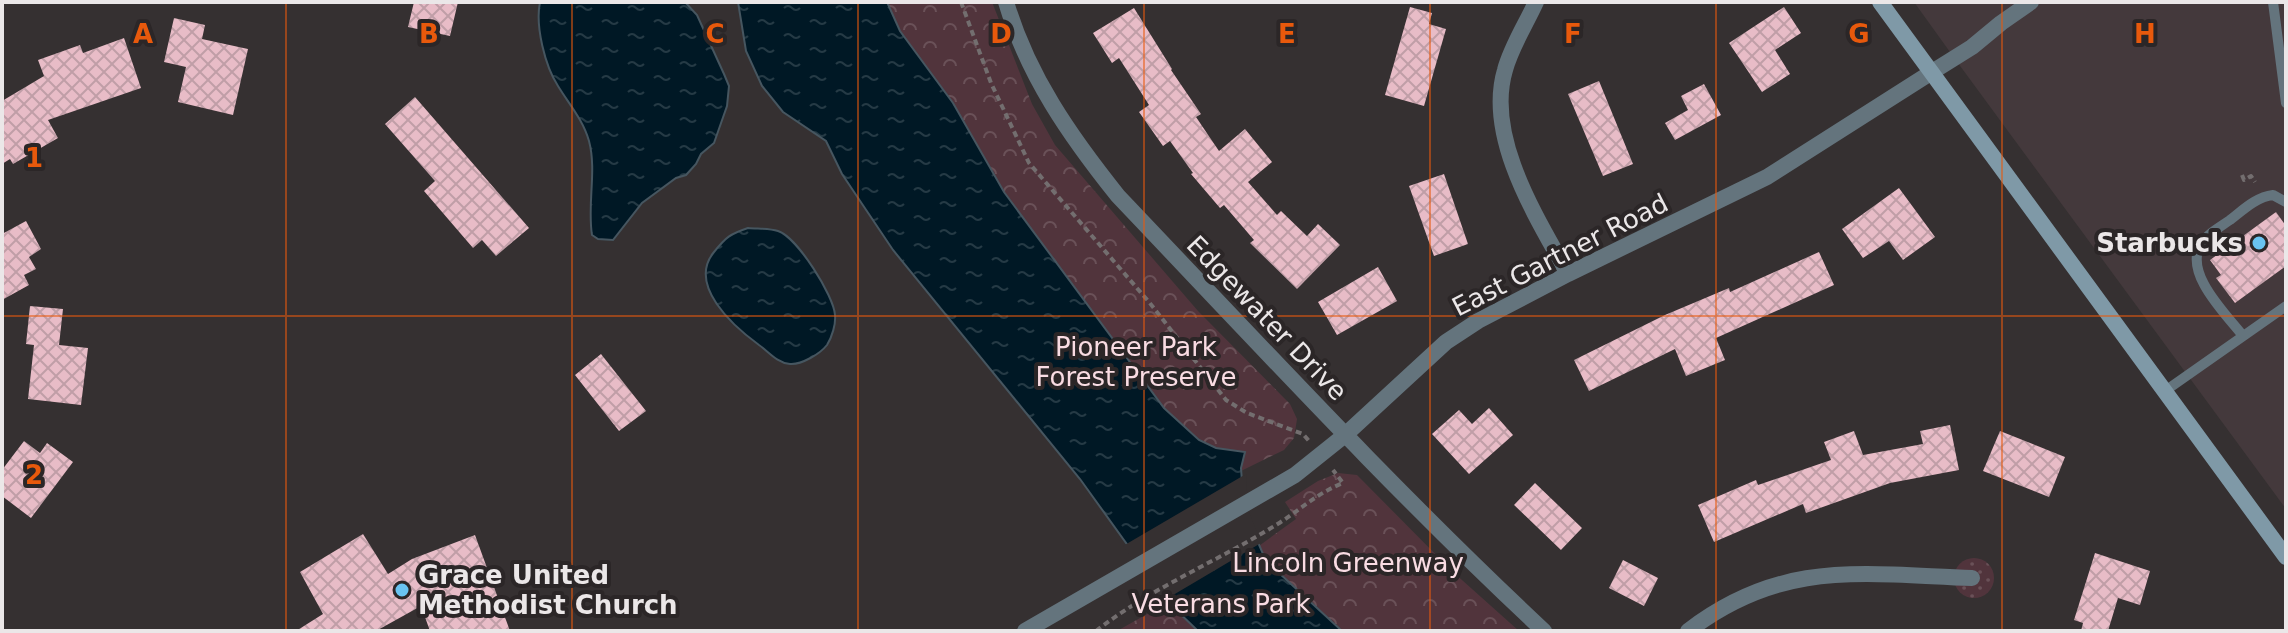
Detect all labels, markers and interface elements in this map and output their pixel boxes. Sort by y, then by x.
text: A [133,19,153,49]
text: B [419,19,439,49]
text: C [705,19,725,49]
text: D [990,19,1012,49]
text: E [1278,19,1296,49]
text: F [1564,19,1582,49]
text: G [1848,19,1870,49]
text: H [2134,19,2156,49]
text: 1 [25,143,43,173]
street label: East Gartner Road [1447,188,1673,322]
place label: Starbucks [2096,228,2243,258]
street label: Edgewater Drive [1181,229,1353,407]
marker: Starbucks [2250,234,2268,252]
park label: Pioneer Park Forest Preserve [1035,332,1237,392]
text: 2 [25,460,43,490]
park label: Lincoln Greenway [1232,548,1464,578]
place label: Grace United Methodist Church [418,560,678,620]
marker: Grace United Methodist Church [393,581,411,599]
park label: Veterans Park [1131,589,1311,619]

